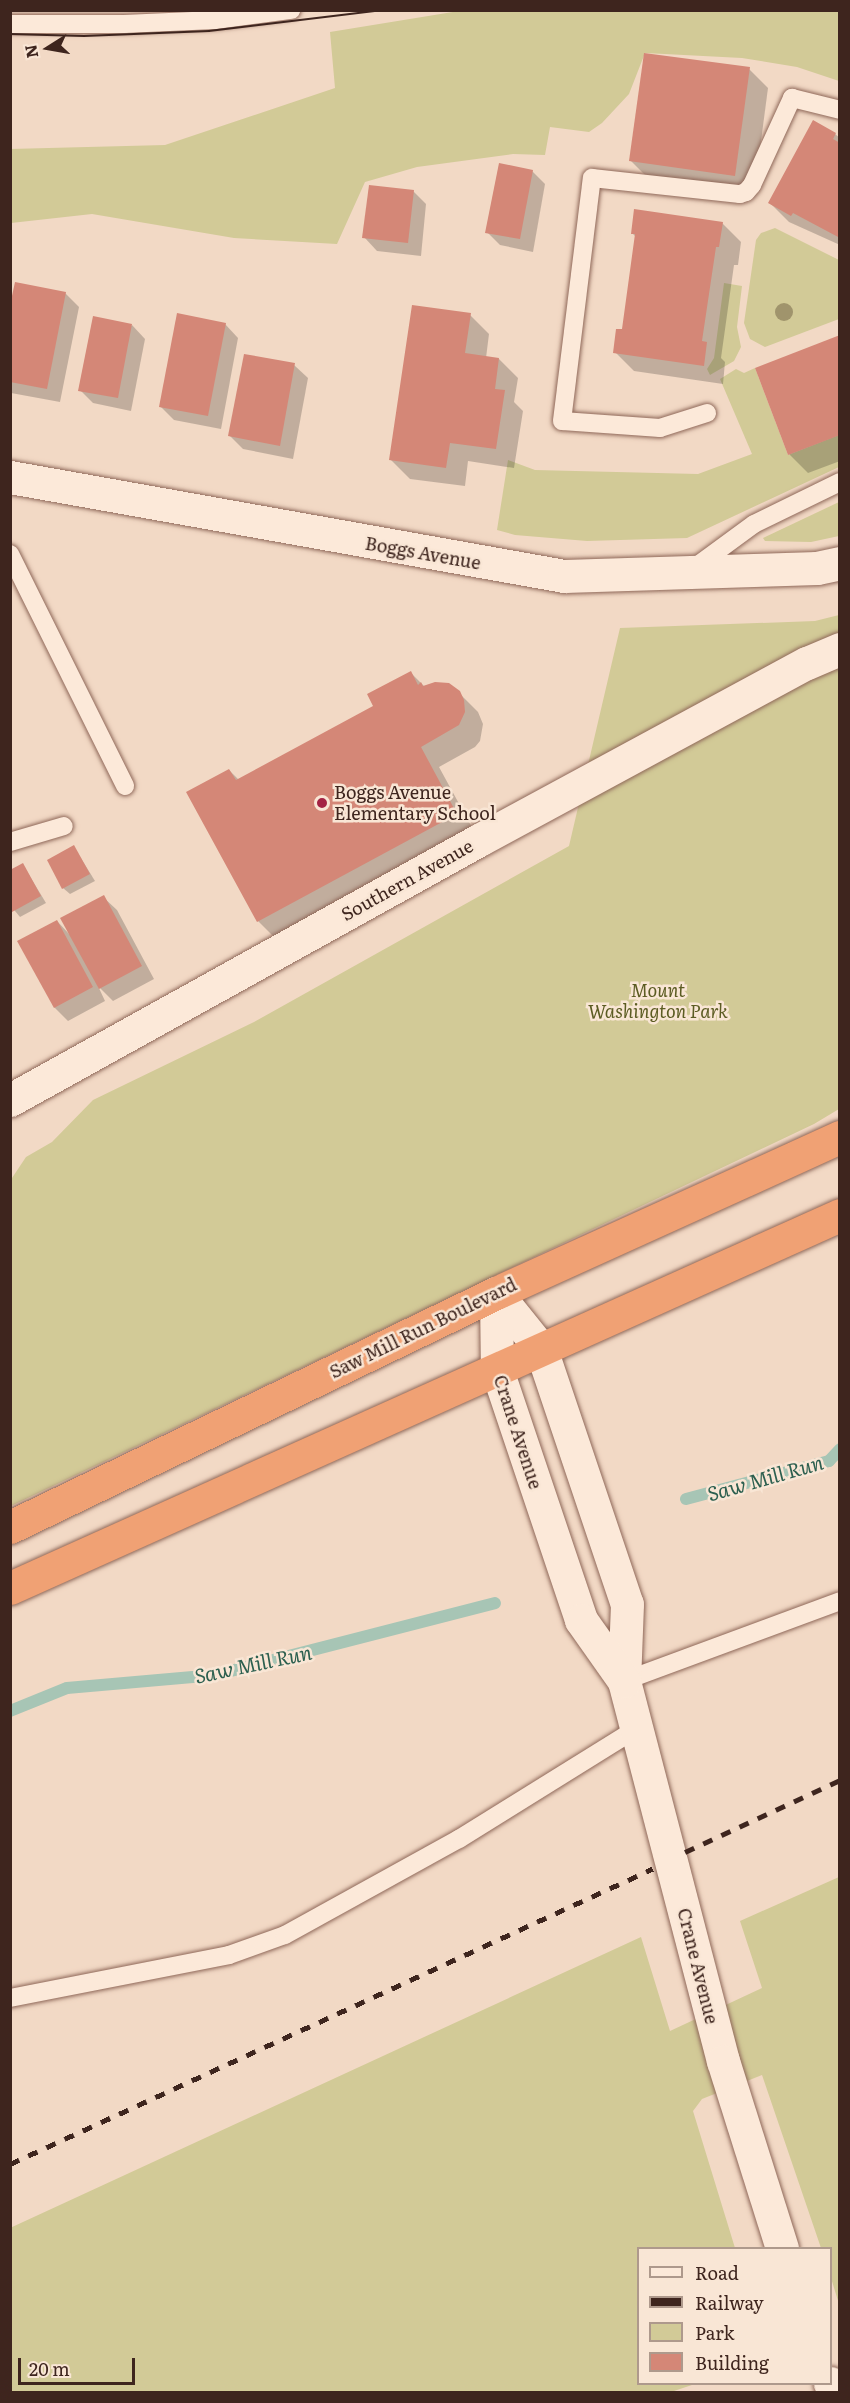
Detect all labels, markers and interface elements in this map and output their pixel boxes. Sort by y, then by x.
north arrow [18,18,78,78]
text: N [17,43,43,60]
street label: Boggs Avenue [363,532,483,574]
place label: Boggs Avenue Elementary School [334,782,496,824]
marker: Boggs Avenue Elementary School [315,796,329,810]
street label: Southern Avenue [337,835,477,925]
park label: Mount Washington Park [588,980,728,1022]
street label: Saw Mill Run Boulevard [326,1273,520,1383]
street label: Crane Avenue [489,1372,547,1492]
water label: Saw Mill Run [704,1449,826,1505]
water label: Saw Mill Run [192,1639,314,1687]
street label: Crane Avenue [673,1906,723,2026]
legend [637,2247,832,2385]
text: Road [695,2259,739,2286]
text: Railway [695,2289,764,2316]
text: Park [695,2319,734,2346]
scale bar [21,2346,138,2384]
text: Building [695,2349,769,2376]
text: 20 m [29,2355,70,2382]

